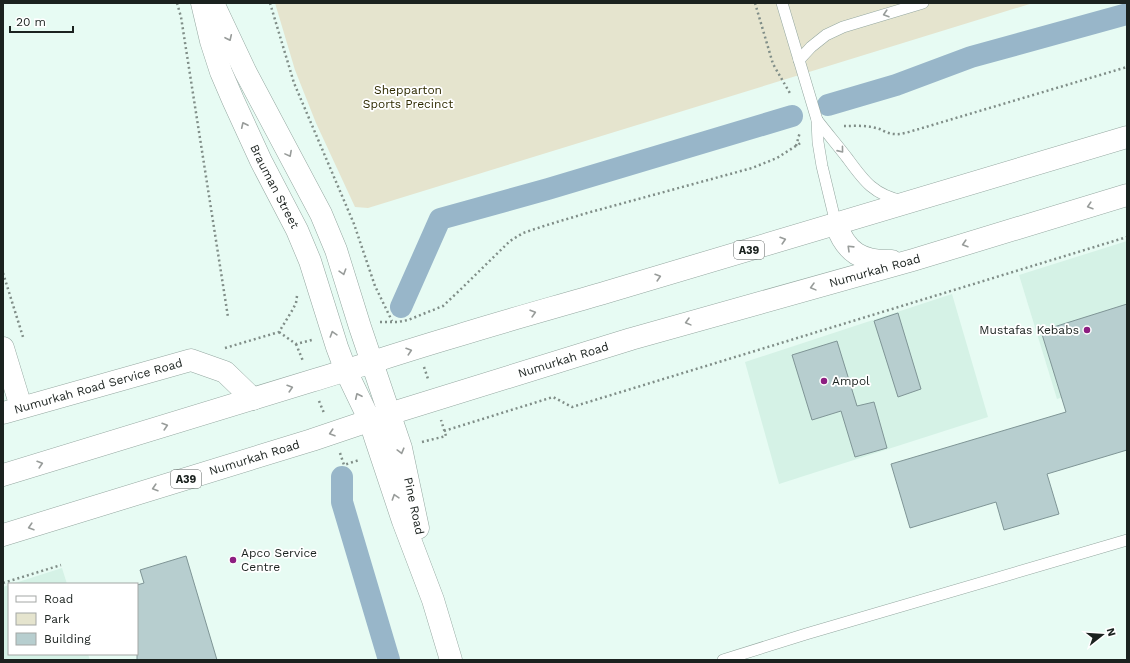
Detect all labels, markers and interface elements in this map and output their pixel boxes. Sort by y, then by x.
scale bar [10,8,73,34]
one-way arrow [882,9,889,18]
text: 20 m [16,15,46,29]
one-way arrow [224,34,232,42]
park label: Shepparton Sports Precinct [363,83,453,111]
one-way arrow [241,122,249,129]
street label: Brauman Street [247,142,302,231]
one-way arrow [836,146,843,153]
one-way arrow [284,150,292,157]
one-way arrow [1086,201,1093,210]
one-way arrow [779,236,786,245]
one-way arrow [962,239,969,248]
road number: A39 [734,241,764,259]
one-way arrow [847,245,855,253]
street label: Numurkah Road [827,251,922,290]
one-way arrow [338,268,347,275]
one-way arrow [655,273,662,282]
one-way arrow [810,282,817,291]
one-way arrow [530,309,537,318]
one-way arrow [685,317,692,326]
place label: Mustafas Kebabs [979,323,1079,337]
marker: Mustafas Kebabs [1082,325,1092,335]
one-way arrow [329,331,338,338]
street label: Numurkah Road [516,339,610,381]
one-way arrow [405,347,412,356]
street label: Numurkah Road Service Road [12,356,184,417]
place label: Ampol [832,374,870,388]
marker: Ampol [819,376,829,386]
one-way arrow [286,384,293,393]
one-way arrow [355,392,363,400]
one-way arrow [161,422,168,431]
one-way arrow [329,428,336,437]
street label: Numurkah Road [207,437,301,478]
one-way arrow [396,447,405,454]
one-way arrow [37,460,44,469]
road number: A39 [171,470,201,488]
street label: Pine Road [401,476,427,536]
one-way arrow [152,483,159,492]
one-way arrow [392,494,400,501]
one-way arrow [27,522,34,531]
place label: Apco Service Centre [241,546,317,574]
marker: Apco Service Centre [228,555,238,565]
legend [8,583,138,655]
text: Road [44,592,73,606]
text: Park [44,612,70,626]
north arrow [1082,615,1122,655]
text: N [1104,626,1118,638]
text: Building [44,632,91,646]

